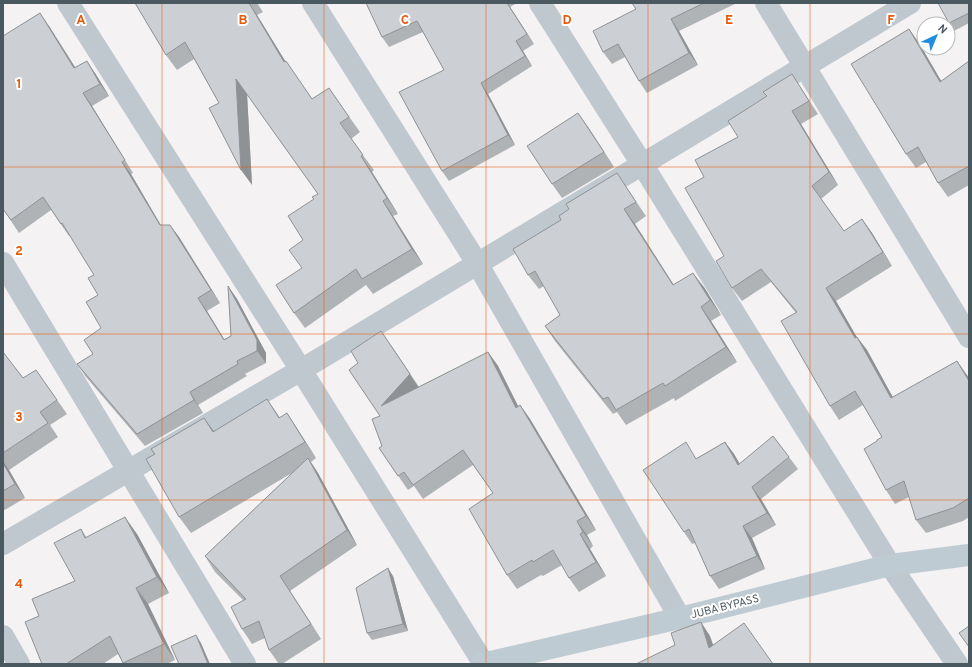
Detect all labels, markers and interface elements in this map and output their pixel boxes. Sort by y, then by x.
text: A [76,13,86,29]
text: B [239,13,248,29]
text: C [401,13,409,29]
text: D [562,13,572,29]
text: E [725,13,733,29]
text: F [887,13,895,29]
north arrow [916,16,956,56]
text: N [935,22,950,37]
text: 1 [16,77,22,93]
text: 2 [15,244,23,260]
text: 3 [15,410,23,426]
text: 4 [15,577,23,593]
street label: JUBA BYPASS [689,592,761,622]

